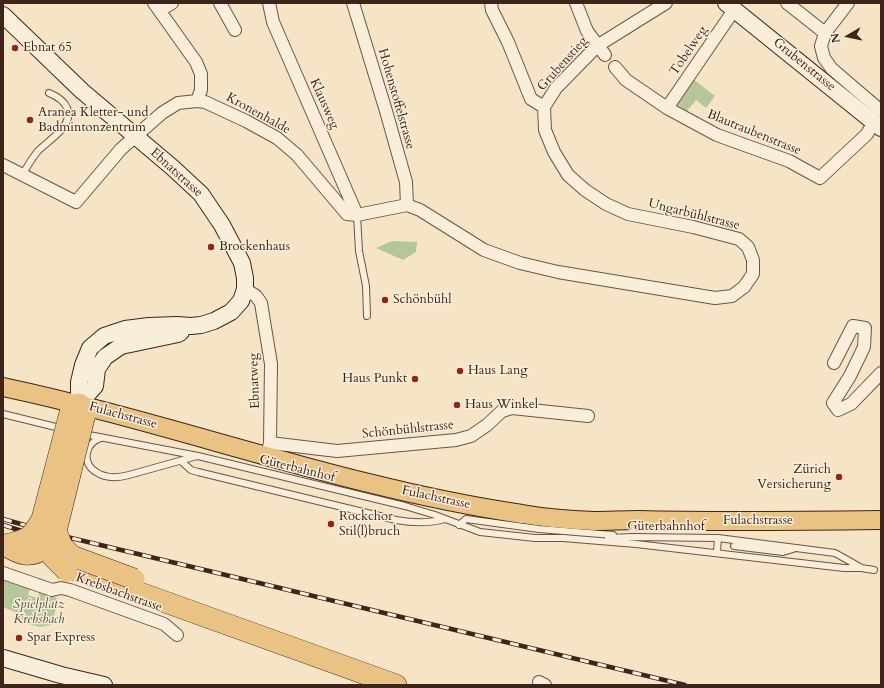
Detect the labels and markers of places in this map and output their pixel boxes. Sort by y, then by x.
place label: Ebnat 65 [23,40,72,56]
marker: Ebnat 65 [10,43,20,53]
place label: Aranea Kletter- und Badmintonzentrum [38,105,148,136]
marker: Aranea Kletter- und Badmintonzentrum [25,115,35,125]
place label: Brockenhaus [219,239,290,255]
marker: Brockenhaus [206,242,216,252]
place label: Schönbühl [393,292,452,308]
marker: Schönbühl [380,295,390,305]
place label: Haus Lang [468,363,528,379]
marker: Haus Lang [455,366,465,376]
place label: Haus Punkt [342,371,407,387]
marker: Haus Punkt [410,374,420,384]
place label: Haus Winkel [465,397,538,413]
marker: Haus Winkel [452,400,462,410]
place label: Zürich Versicherung [757,462,831,493]
marker: Zürich Versicherung [834,472,844,482]
place label: Rockchor Stil(l)bruch [339,509,400,540]
marker: Rockchor Stil(l)bruch [326,519,336,529]
place label: Spar Express [27,630,95,646]
marker: Spar Express [14,633,24,643]

